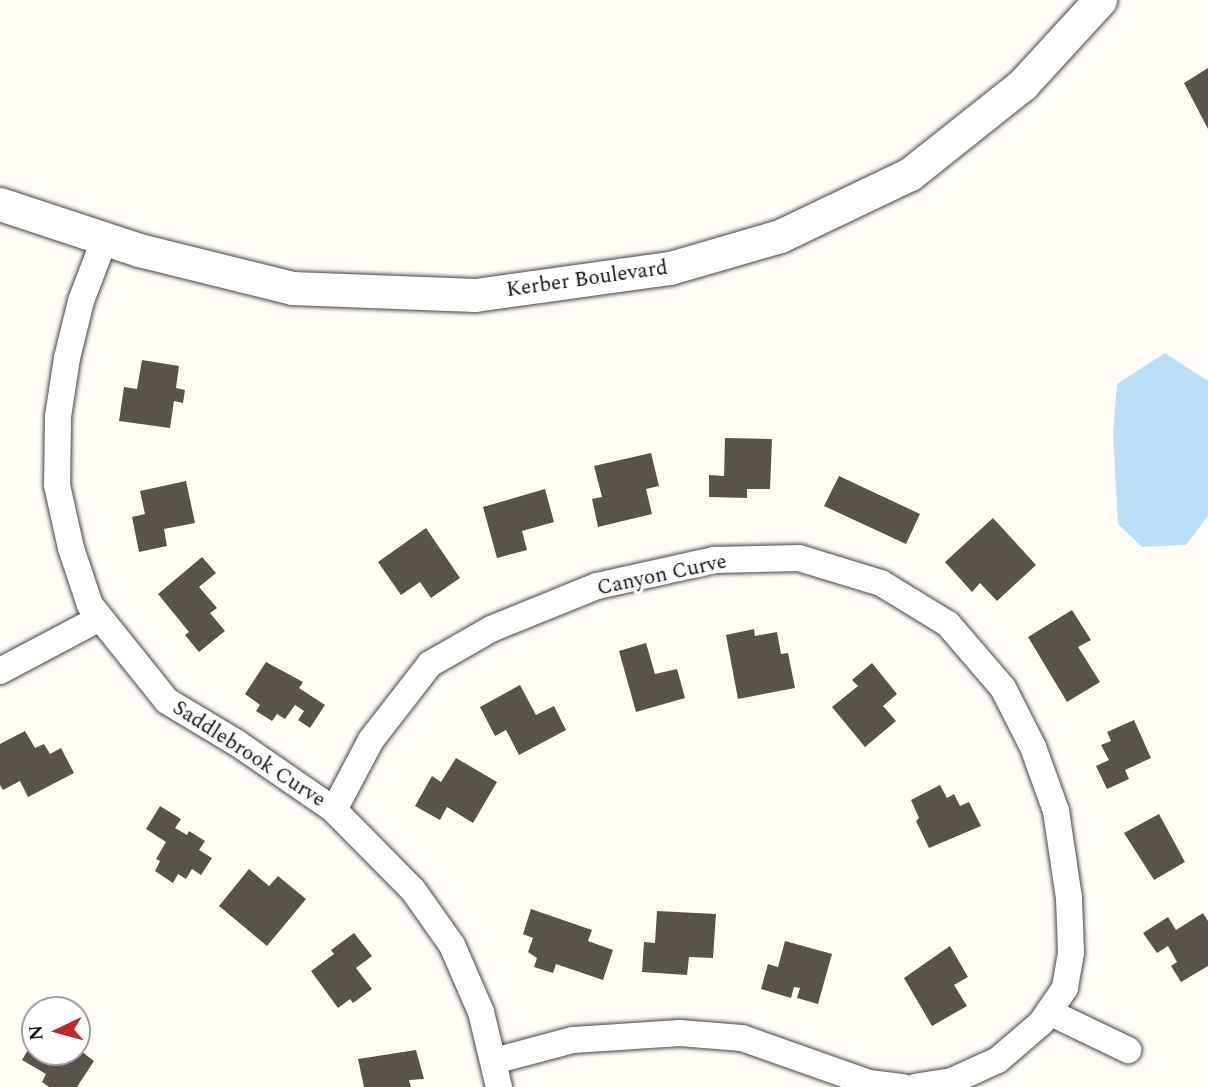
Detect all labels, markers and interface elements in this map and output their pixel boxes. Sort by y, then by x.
street label: Kerber Boulevard [505,255,669,303]
street label: Canyon Curve [595,549,729,601]
street label: Saddlebrook Curve [168,695,330,813]
north arrow [21,996,91,1066]
text: N [21,1024,52,1042]

